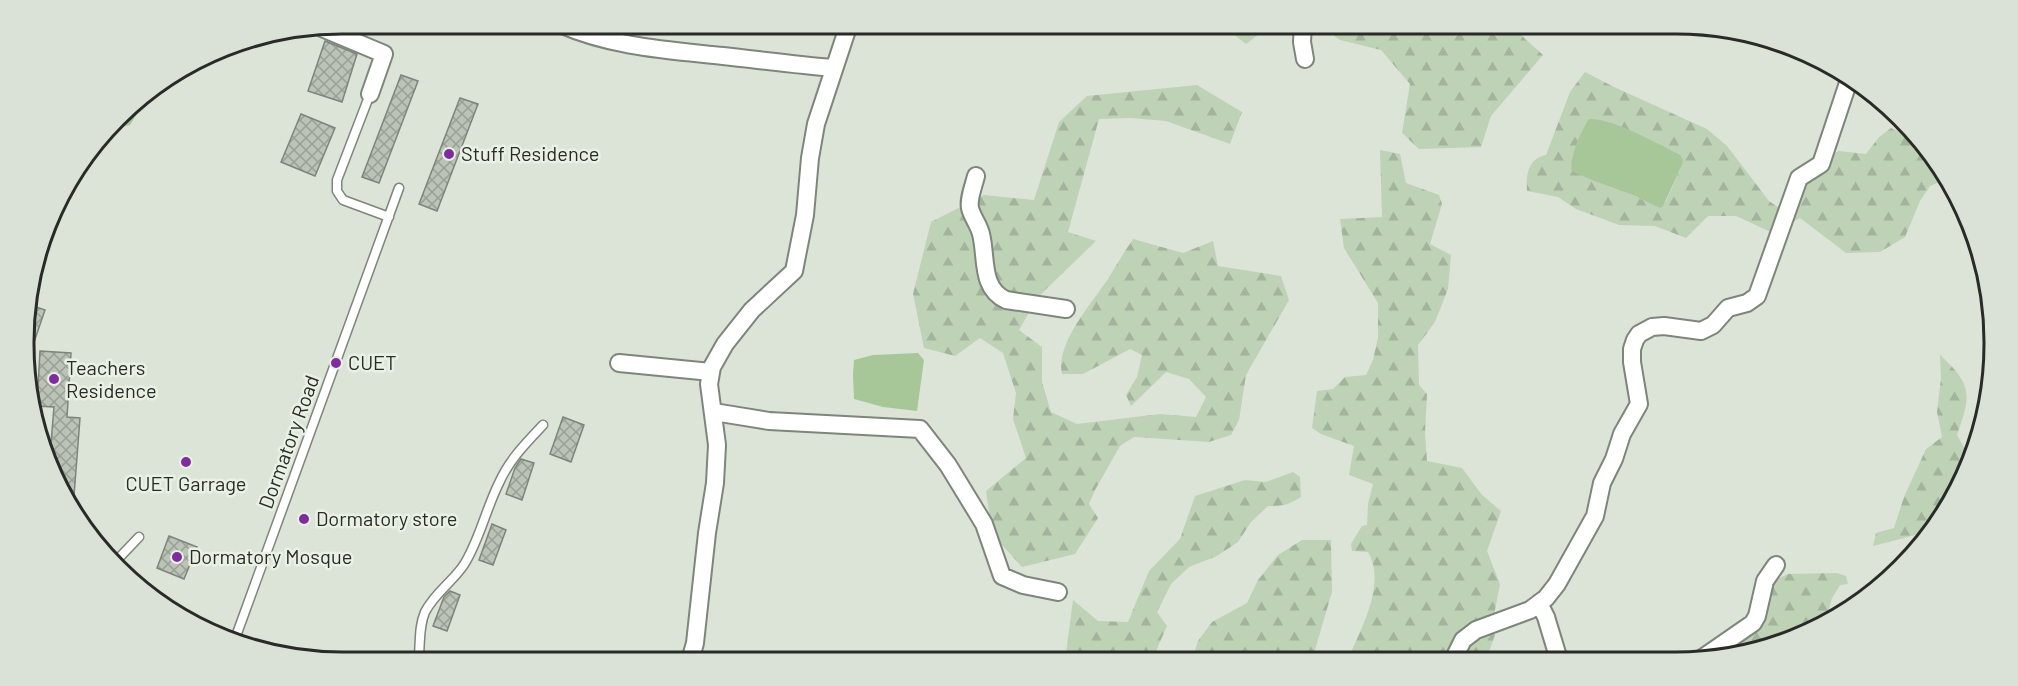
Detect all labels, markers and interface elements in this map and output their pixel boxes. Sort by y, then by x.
place label: Stuff Residence [461,141,600,165]
marker: Stuff Residence [442,147,456,161]
place label: CUET [348,350,397,374]
place label: Teachers Residence [66,355,157,402]
marker: CUET [329,356,343,370]
marker: Teachers Residence [47,372,61,386]
street label: Dormatory Road [253,372,323,512]
marker: CUET Garrage [179,455,193,469]
place label: CUET Garrage [125,471,247,495]
place label: Dormatory store [316,506,457,530]
marker: Dormatory store [297,512,311,526]
place label: Dormatory Mosque [189,544,352,568]
marker: Dormatory Mosque [170,550,184,564]

